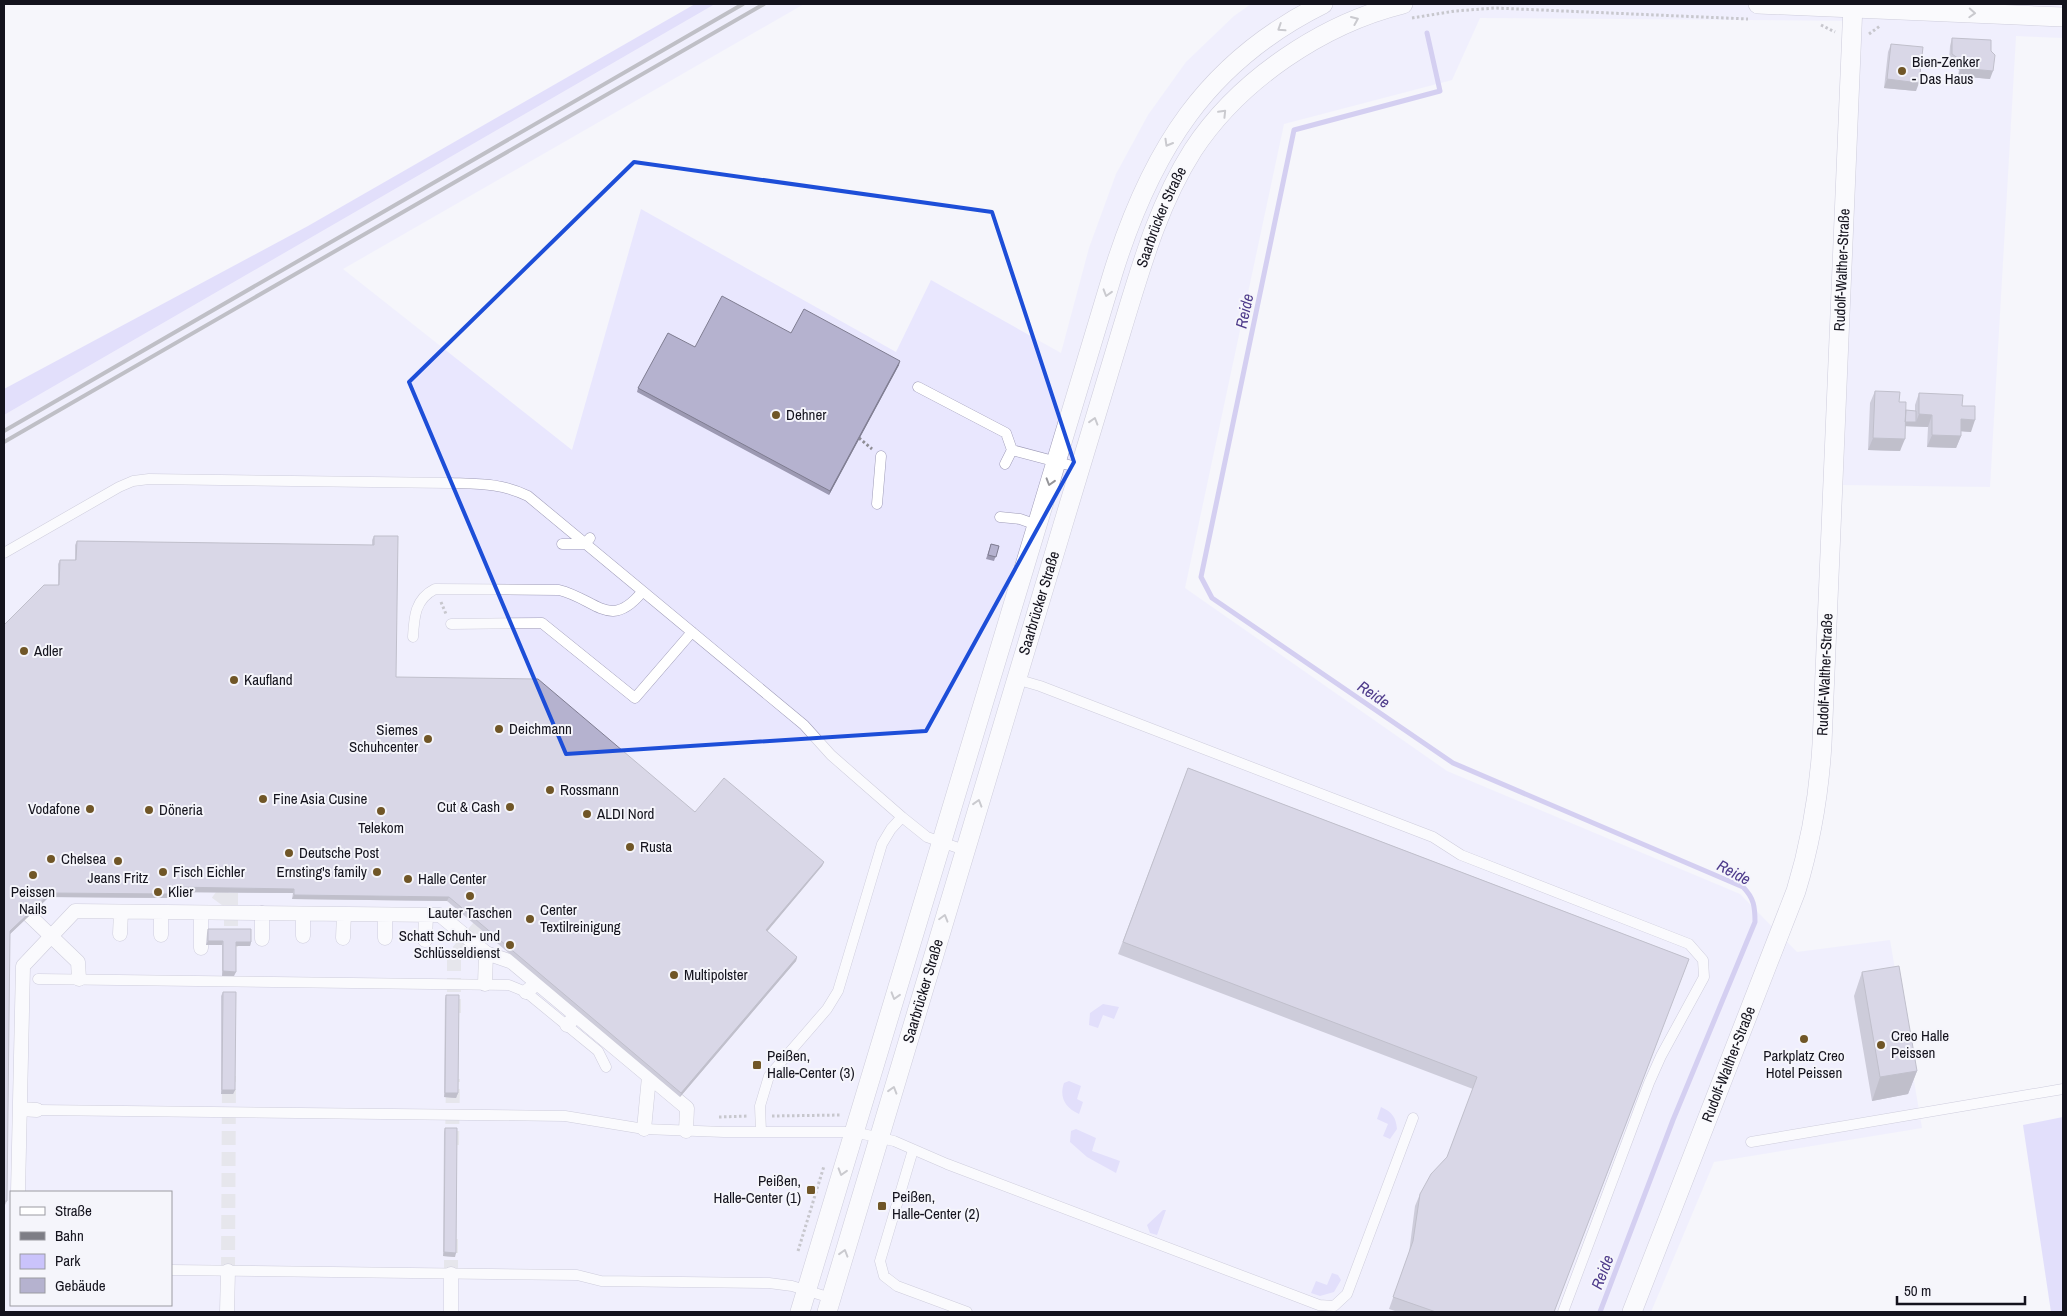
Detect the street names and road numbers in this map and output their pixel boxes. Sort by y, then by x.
street label: Saarbrücker Straße [1131,162,1191,270]
street label: Rudolf-Walther-Straße [1828,208,1854,332]
street label: Saarbrücker Straße [1013,548,1064,657]
street label: Rudolf-Walther-Straße [1811,613,1837,736]
street label: Saarbrücker Straße [897,936,948,1045]
street label: Rudolf-Walther-Straße [1696,1003,1760,1125]

